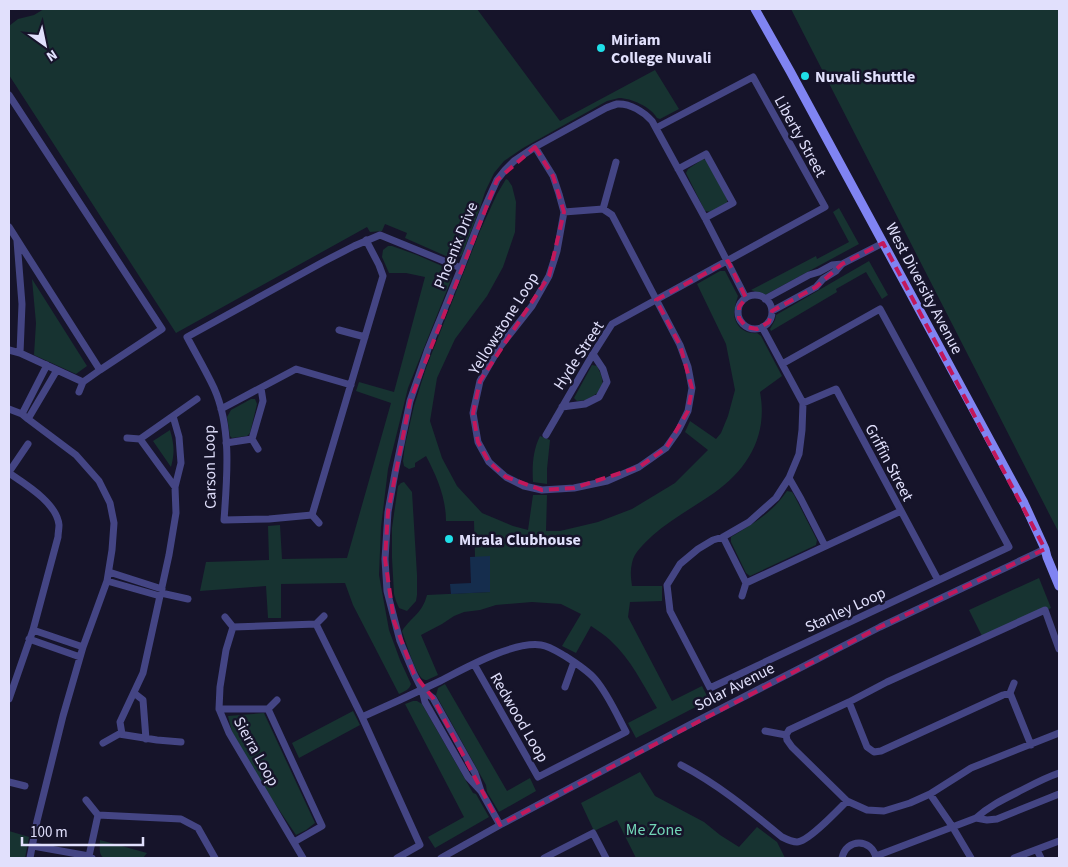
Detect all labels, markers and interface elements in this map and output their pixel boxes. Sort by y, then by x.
north arrow [20,20,70,70]
place label: Miriam College Nuvali [611,29,711,69]
marker: Miriam College Nuvali [595,42,607,54]
text: N [42,44,61,66]
place label: Nuvali Shuttle [815,66,915,88]
marker: Nuvali Shuttle [799,70,811,82]
street label: Liberty Street [769,92,832,182]
street label: Phoenix Drive [428,199,483,292]
street label: West Diversity Avenue [880,219,968,358]
street label: Yellowstone Loop [463,268,544,380]
street label: Hyde Street [548,316,610,394]
street label: Griffin Street [860,420,919,505]
street label: Carson Loop [198,425,222,509]
place label: Mirala Clubhouse [459,529,581,551]
marker: Mirala Clubhouse [443,533,455,545]
street label: Stanley Loop [802,582,889,638]
street label: Solar Avenue [691,657,778,717]
street label: Redwood Loop [484,669,554,767]
street label: Sierra Loop [228,713,284,790]
scale bar [22,814,144,846]
park label: Me Zone [626,819,682,841]
text: 100 m [30,822,68,843]

